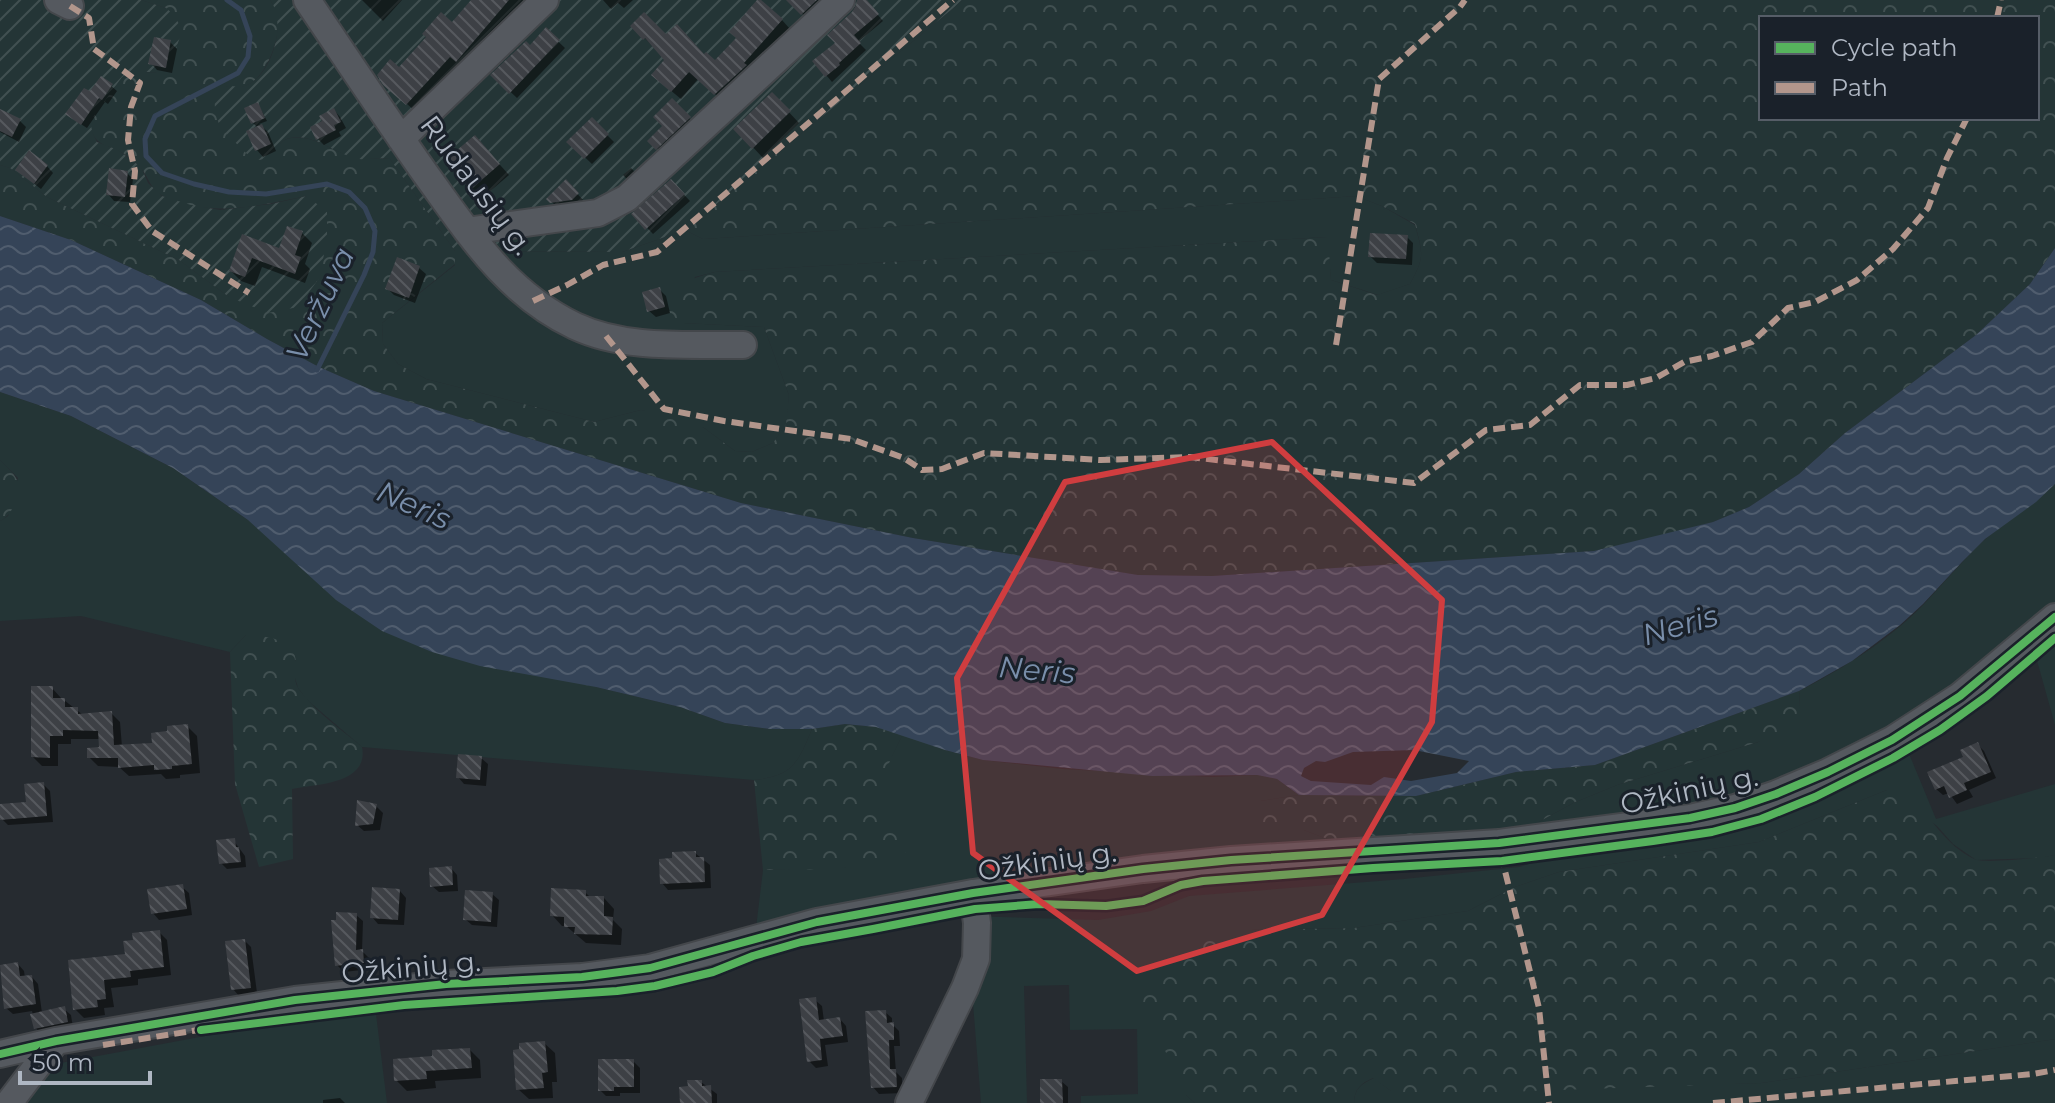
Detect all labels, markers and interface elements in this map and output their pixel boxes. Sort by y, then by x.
legend [1759,16,2039,120]
text: Cycle path [1831,33,1958,62]
text: Path [1831,73,1888,102]
street label: Rudausių g. [414,109,540,261]
water label: Veržuva [278,241,362,367]
water label: Neris [371,472,457,538]
water label: Neris [1638,597,1722,653]
water label: Neris [997,648,1077,692]
street label: Ožkinių g. [1617,759,1761,821]
street label: Ožkinių g. [975,834,1119,888]
street label: Ožkinių g. [340,944,482,990]
scale bar [20,1035,150,1085]
text: 50 m [32,1048,93,1077]

